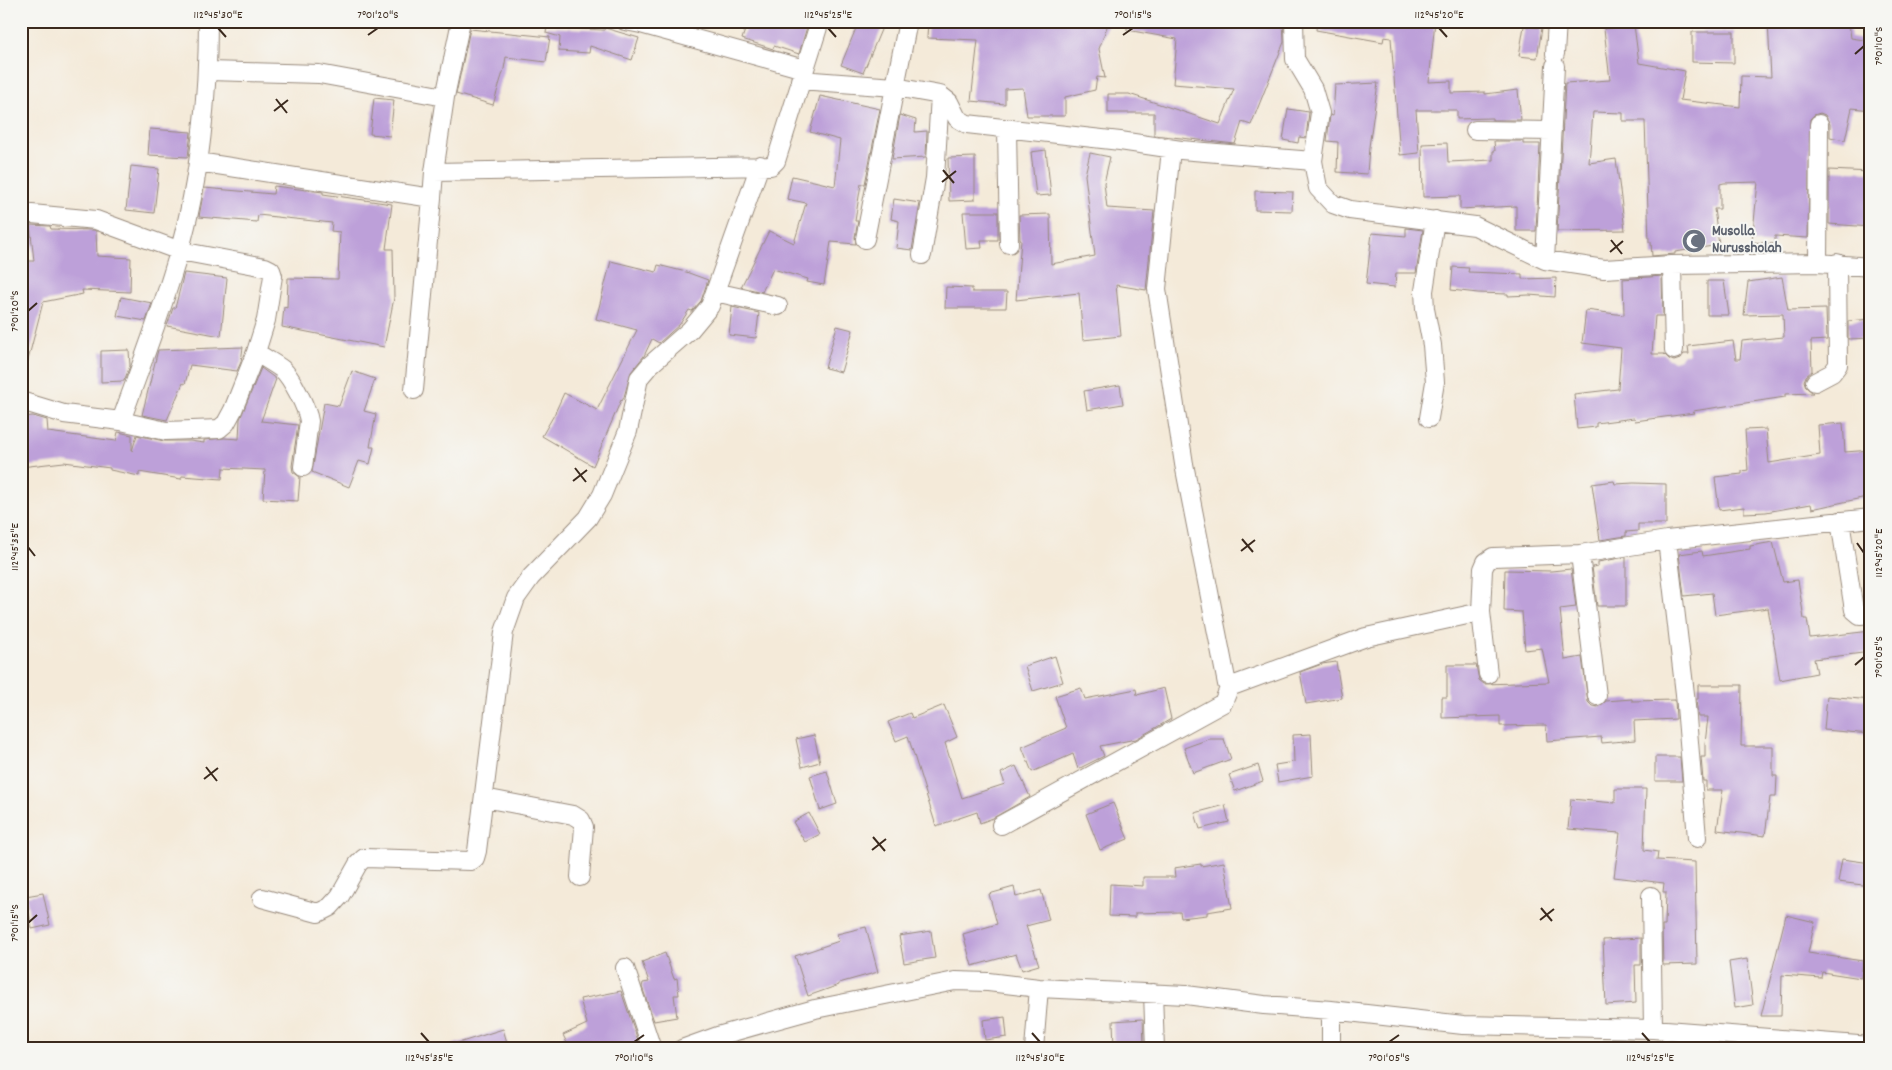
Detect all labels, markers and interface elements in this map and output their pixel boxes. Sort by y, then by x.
text: 112°45'30"E [194,7,243,24]
text: 7°01'20"S [357,7,399,24]
text: 112°45'25"E [804,7,852,24]
text: 7°01'15"S [1114,7,1152,24]
text: 112°45'20"E [1415,7,1464,24]
text: 7°01'10"S [1871,27,1888,65]
place label: Musolla Nurussholah [1712,221,1782,260]
mosque icon: Musolla Nurussholah [1681,228,1707,254]
text: 7°01'20"S [7,290,24,332]
text: 112°45'35"E [7,523,24,571]
text: 112°45'20"E [1871,528,1888,577]
text: 7°01'05"S [1871,636,1888,678]
text: 7°01'15"S [7,904,24,942]
text: 112°45'35"E [405,1050,453,1067]
text: 7°01'10"S [615,1050,653,1067]
text: 112°45'30"E [1016,1050,1065,1067]
text: 7°01'05"S [1368,1050,1410,1067]
text: 112°45'25"E [1626,1050,1674,1067]

